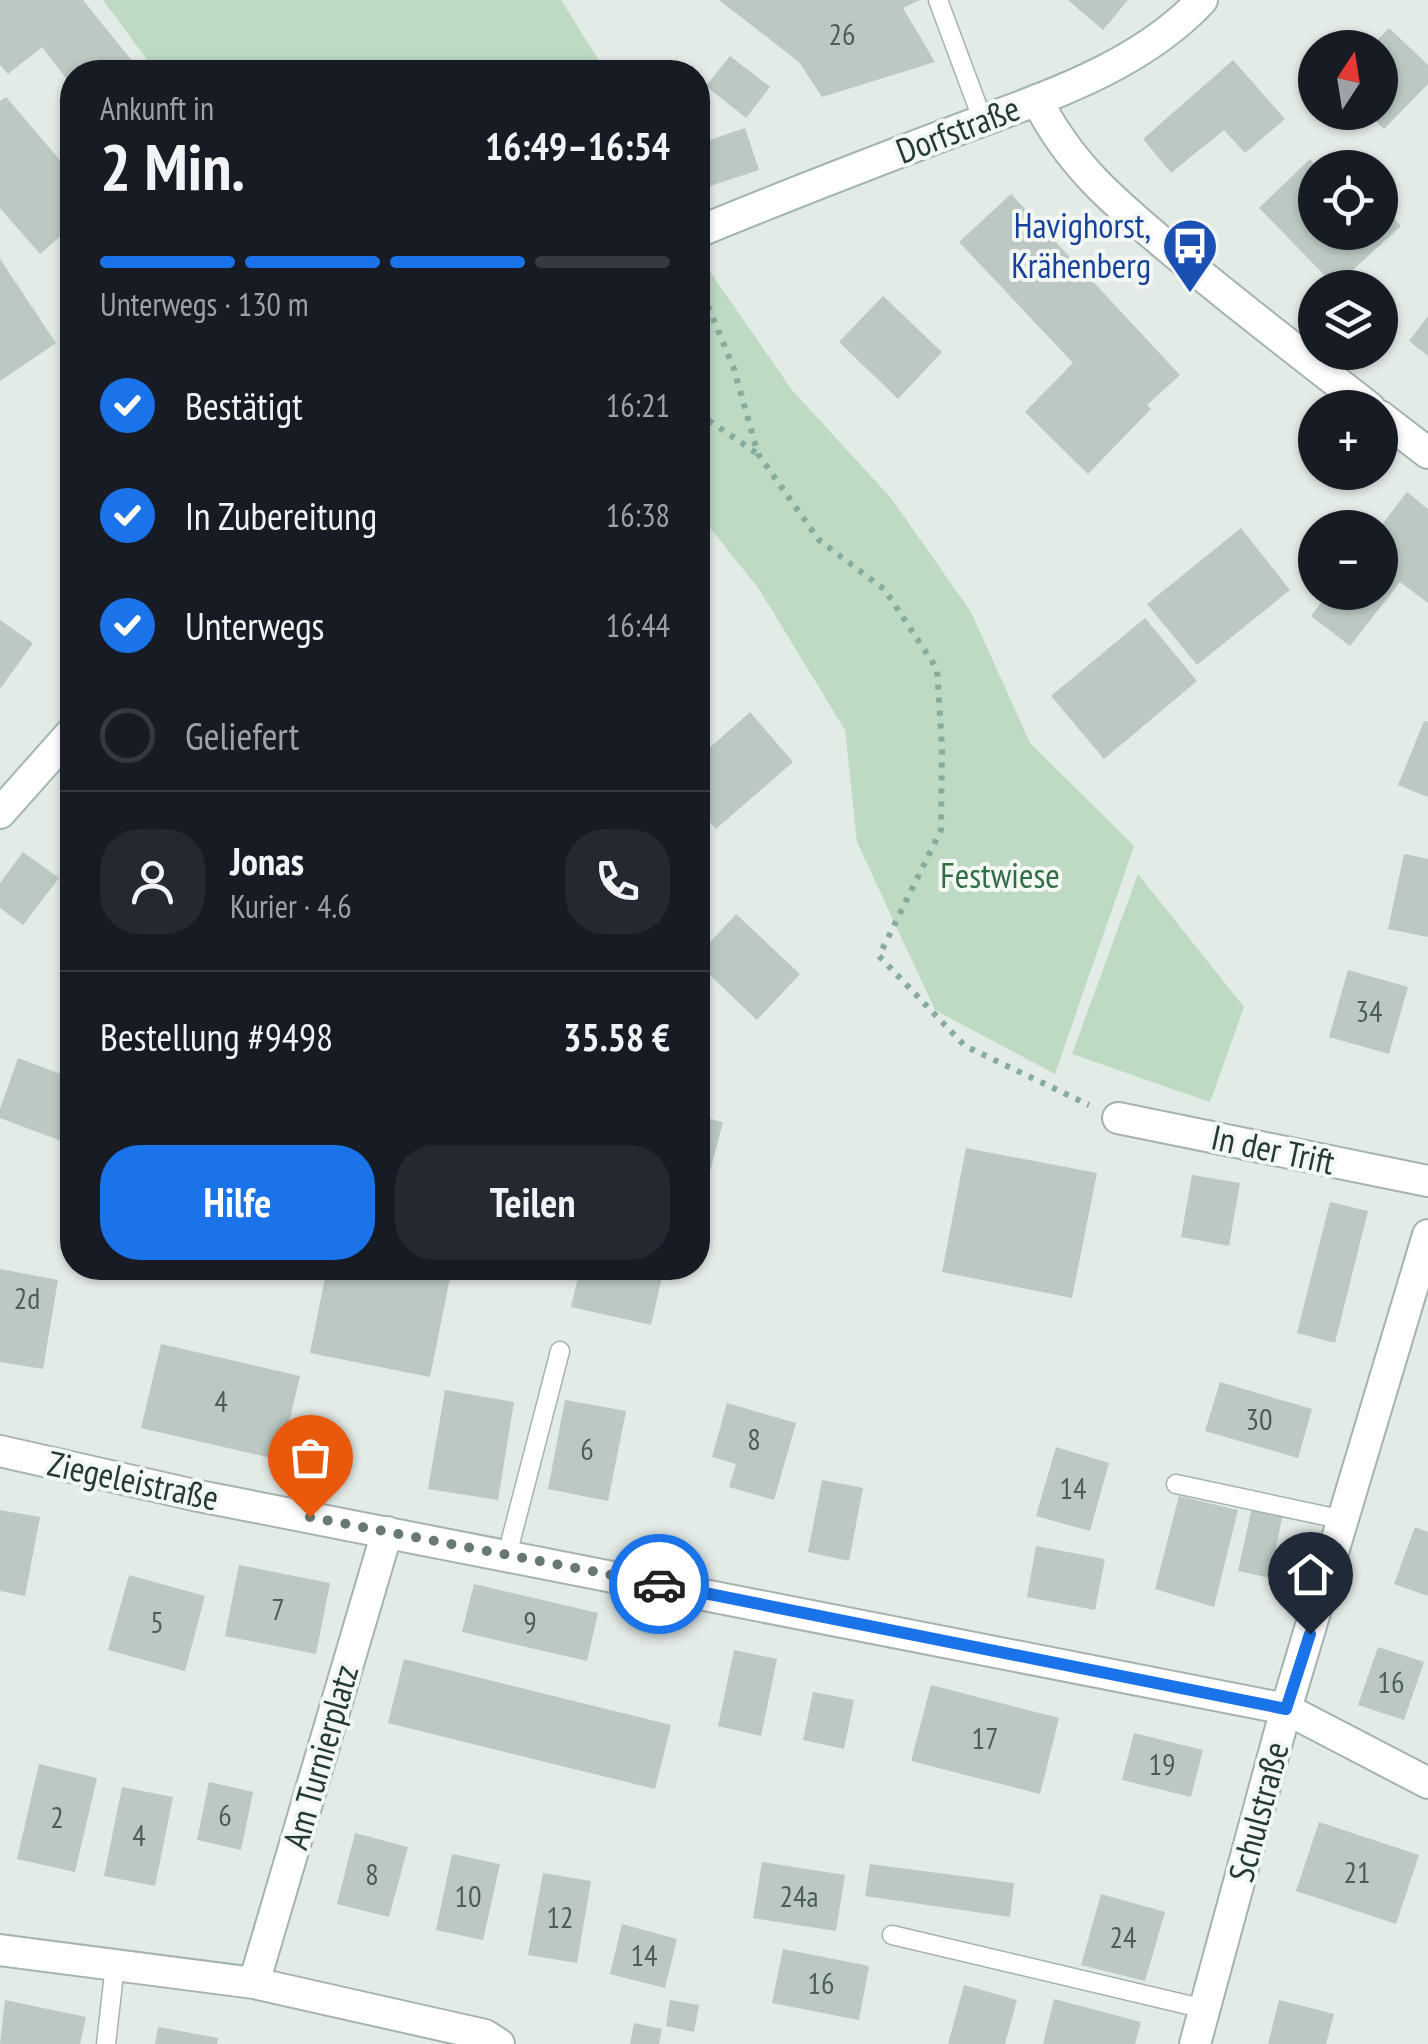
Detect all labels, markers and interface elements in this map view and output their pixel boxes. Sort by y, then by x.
house number: 26 [829,14,856,53]
north arrow [1298,30,1398,130]
map controls [1298,30,1398,610]
street label: Dorfstraße [889,85,1026,174]
text: Ankunft in [100,87,214,129]
text: 16:49–16:54 [485,121,670,170]
text: 2 Min. [100,124,245,208]
button: locate [1298,150,1398,250]
place label: Havighorst, Krähenberg [1011,202,1151,288]
bus stop icon: Havighorst, Krähenberg [1160,216,1220,295]
button: layers [1298,270,1398,370]
text: Unterwegs · 130 m [100,283,309,325]
icon: check [100,378,155,433]
text: Bestätigt [185,381,303,430]
text: 16:21 [606,384,670,426]
button: + [1298,390,1398,490]
icon: check [100,488,155,543]
text: In Zubereitung [185,491,377,540]
text: 16:38 [606,494,670,536]
button: − [1298,510,1398,610]
icon: check [100,598,155,653]
text: Unterwegs [185,601,324,650]
text: 16:44 [606,604,670,646]
text: Geliefert [185,711,299,760]
button: person [100,829,205,934]
button: phone [565,829,670,934]
text: Jonas [230,836,304,885]
park label: Festwiese [940,852,1060,898]
text: Kurier · 4.6 [230,885,352,927]
house number: 34 [1356,991,1383,1030]
text: Bestellung #9498 [100,1012,333,1061]
text: 35.58 € [563,1012,670,1061]
street label: In der Trift [1207,1114,1339,1185]
button: Hilfe [100,1145,375,1260]
button: Teilen [395,1145,670,1260]
house number: 2d [14,1278,40,1317]
house number: 4 [214,1381,228,1420]
house number: 30 [1246,1399,1273,1438]
pin [268,1415,353,1518]
house number: 8 [747,1419,761,1458]
house number: 6 [580,1429,594,1468]
icon: bag [283,1430,338,1485]
street label: Ziegeleistraße [44,1439,223,1521]
house number: 14 [1060,1468,1087,1507]
pin [1268,1532,1353,1635]
courier [609,1534,709,1634]
icon: home [1283,1547,1338,1602]
icon: car [632,1557,687,1612]
house number: 7 [271,1589,285,1628]
house number: 5 [150,1602,164,1641]
house number: 9 [523,1602,537,1641]
street label: Am Turnierplatz [272,1659,368,1854]
house number: 16 [1378,1662,1405,1701]
house number: 17 [972,1718,999,1757]
street label: Schulstraße [1217,1737,1299,1887]
house number: 19 [1149,1744,1176,1783]
house number: 6 [218,1795,232,1834]
house number: 2 [50,1797,64,1836]
house number: 4 [132,1815,146,1854]
house number: 21 [1344,1852,1371,1891]
house number: 8 [365,1854,379,1893]
house number: 10 [455,1876,482,1915]
house number: 24a [780,1876,819,1915]
house number: 12 [547,1897,574,1936]
house number: 24 [1110,1917,1137,1956]
house number: 14 [631,1935,658,1974]
house number: 16 [808,1963,835,2002]

